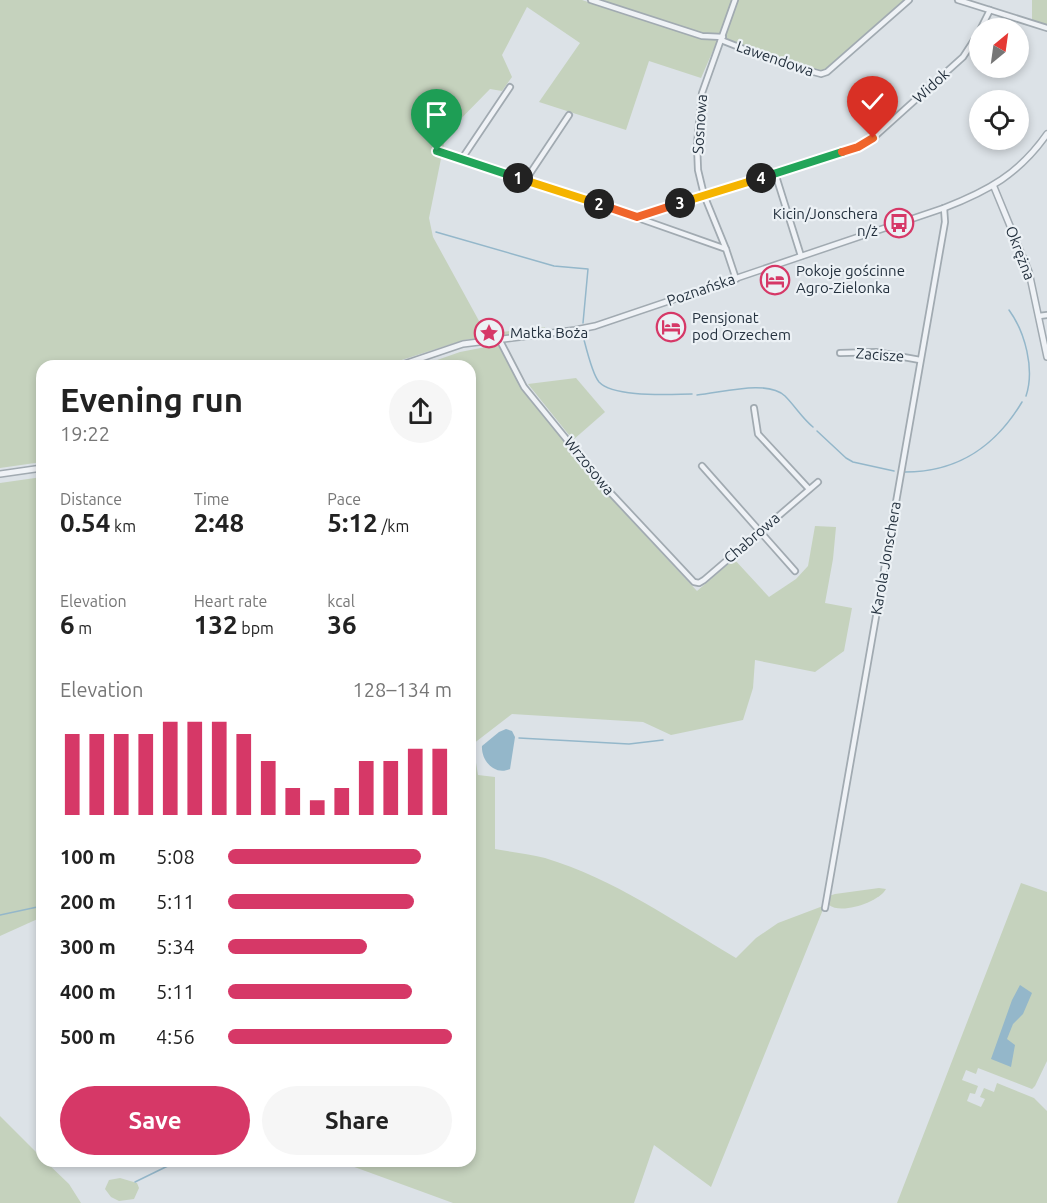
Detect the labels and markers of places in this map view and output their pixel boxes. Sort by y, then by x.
pin [847,76,898,138]
pin [411,89,462,151]
pin: 1 [503,163,533,193]
pin: 4 [746,163,776,193]
pin: 3 [665,188,695,218]
pin: 2 [584,189,614,219]
place label: Kicin/Jonschera n/ż [773,205,878,239]
bus stop icon: Kicin/Jonschera n/ż [883,207,915,239]
place label: Pokoje gościnne Agro-Zielonka [796,262,905,296]
hotel icon: Pokoje gościnne Agro-Zielonka [759,264,791,296]
place label: Pensjonat pod Orzechem [692,309,791,343]
hotel icon: Pensjonat pod Orzechem [655,311,687,343]
place icon: Matka Boża [473,317,505,349]
place label: Matka Boża [510,324,588,341]

